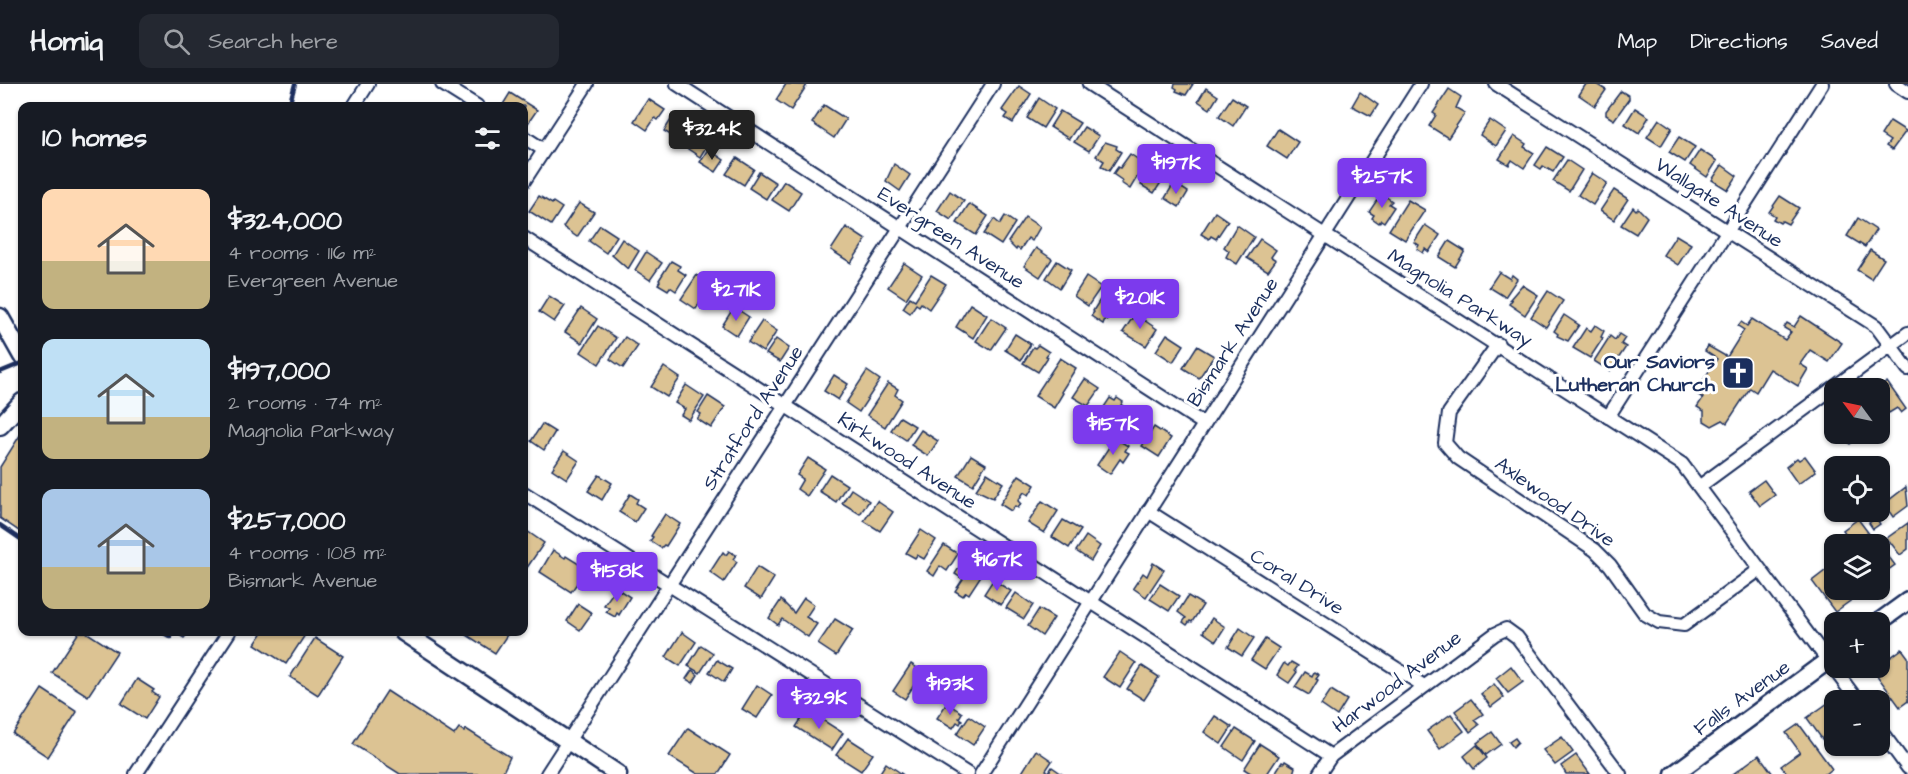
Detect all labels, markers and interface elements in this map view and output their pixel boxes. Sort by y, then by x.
search box [139,14,559,68]
text: Homiq [30,22,103,61]
icon: search [160,25,193,58]
text: Search here [208,26,338,57]
text: Map [1617,27,1657,56]
text: Directions [1690,27,1788,56]
text: Saved [1821,27,1878,56]
pin: $324K [670,110,754,161]
text: $324K [683,115,741,143]
text: 10 homes [42,120,147,156]
icon: filters [471,122,504,155]
pin: $197K [1134,144,1218,195]
text: $197K [1151,149,1201,177]
street label: Wallgate Avenue [1649,151,1789,256]
pin: $257K [1340,158,1424,209]
text: $257K [1351,163,1413,191]
street label: Evergreen Avenue [872,180,1030,297]
text: $324,000 [228,203,342,239]
icon: home [90,213,162,285]
text: 4 rooms · 116 m² [228,239,376,267]
street label: Magnolia Parkway [1382,242,1538,355]
text: Evergreen Avenue [228,267,398,295]
pin: $271K [694,271,778,322]
street label: Bismark Avenue [1181,272,1286,412]
text: $271K [711,276,761,304]
pin: $201K [1098,279,1182,330]
text: $201K [1115,284,1165,312]
street label: Stratford Avenue [696,340,810,496]
place label: Our Saviors Lutheran Church [1555,348,1716,399]
text: $197,000 [228,353,330,389]
church icon: Our Saviors Lutheran Church [1720,355,1756,391]
icon: home [90,363,162,435]
north arrow [1824,378,1890,444]
map controls [1824,378,1890,756]
text: 2 rooms · 74 m² [228,389,382,417]
pin: $157K [1071,405,1155,456]
street label: Kirkwood Avenue [832,406,982,517]
text: $157K [1087,410,1139,438]
text: Magnolia Parkway [228,417,394,445]
street label: Axlewood Drive [1489,450,1621,554]
button: locate [1824,456,1890,522]
text: $257,000 [228,503,346,539]
icon: home [90,513,162,585]
button: layers [1824,534,1890,600]
text: 4 rooms · 108 m² [228,539,387,567]
pin: $167K [955,541,1039,592]
street label: Coral Drive [1245,542,1350,622]
text: $167K [972,546,1022,574]
pin: $158K [575,552,659,603]
text: $158K [591,557,643,585]
text: Bismark Avenue [228,567,377,595]
button: + [1824,612,1890,678]
street label: Harwood Avenue [1327,624,1468,740]
street label: Falls Avenue [1688,653,1796,743]
pin: $193K [908,665,992,716]
text: $193K [926,670,974,698]
pin: $329K [777,679,861,730]
text: $329K [791,684,847,712]
button: − [1824,690,1890,756]

